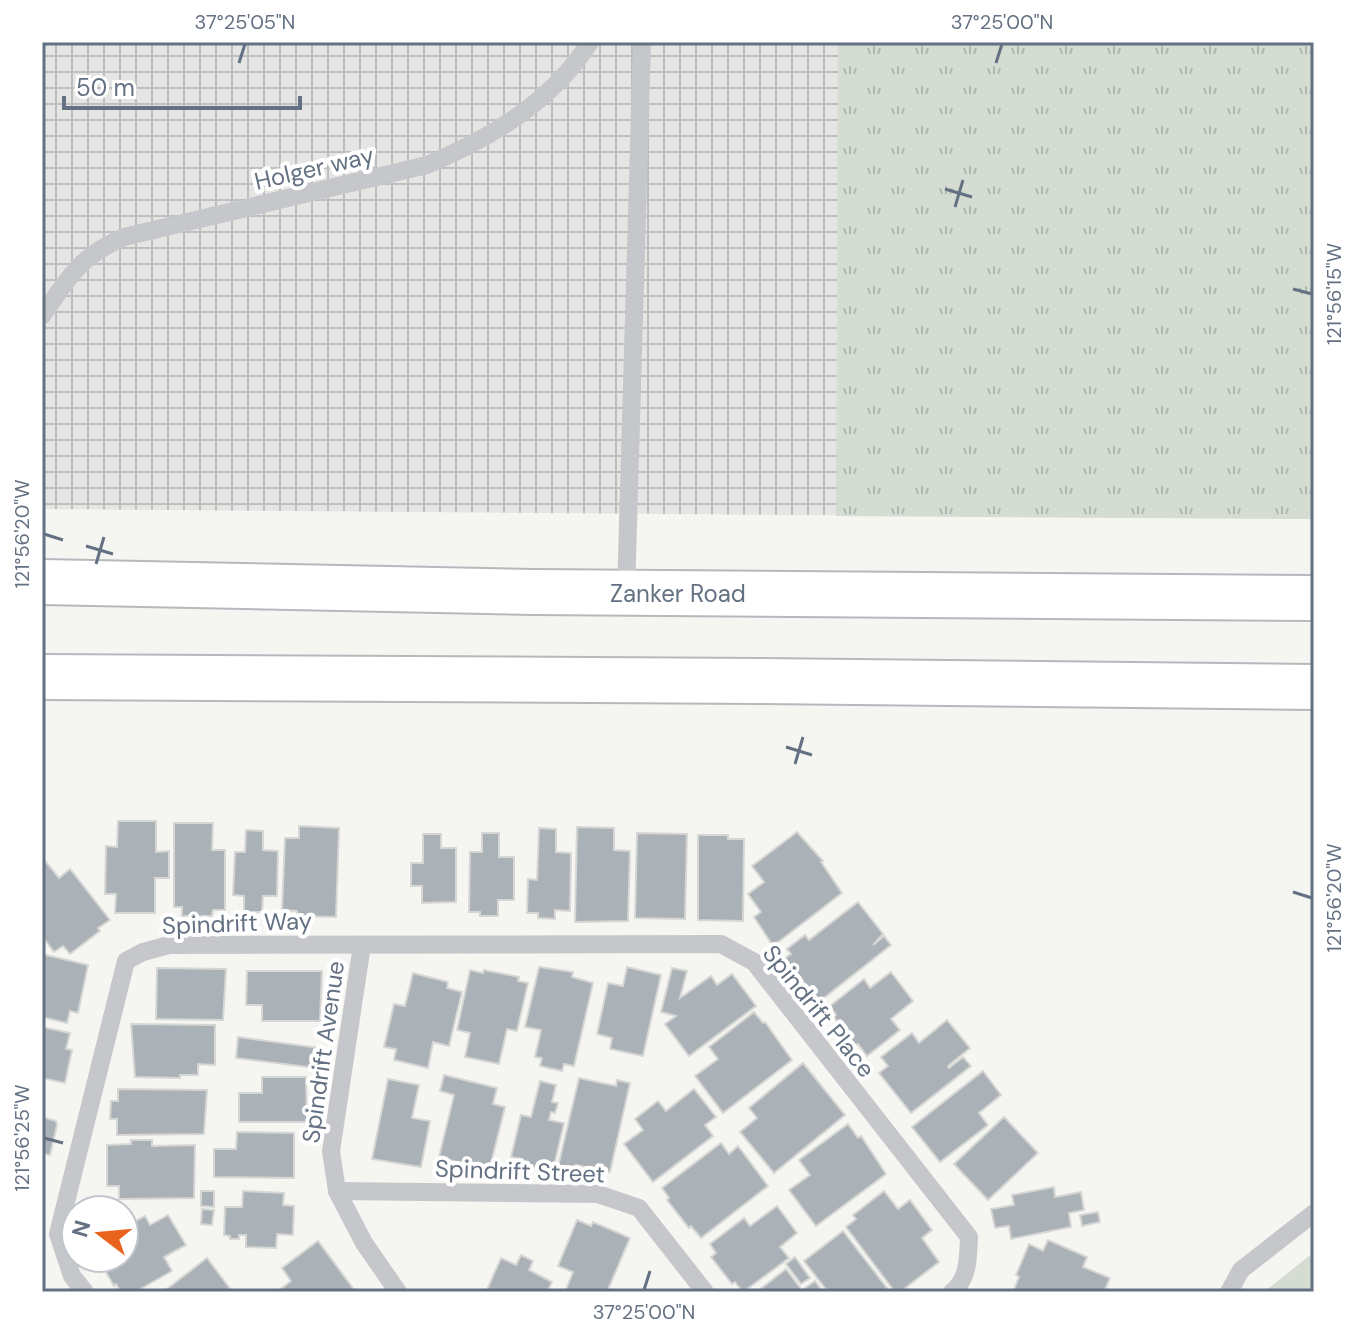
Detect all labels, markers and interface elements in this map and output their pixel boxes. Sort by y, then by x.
text: 37°25'05"N [195,9,295,35]
text: 37°25'00"N [951,9,1053,35]
scale bar [64,60,300,110]
text: 50 m [76,72,135,103]
street label: Holger way [251,139,377,197]
text: 121°56'15"W [1321,243,1347,345]
text: 121°56'20"W [9,480,35,588]
street label: Zanker Road [610,578,746,609]
text: 121°56'20"W [1321,844,1347,952]
street label: Spindrift Way [161,905,313,941]
street label: Spindrift Place [756,938,882,1084]
street label: Spindrift Avenue [295,959,351,1145]
text: 121°56'25"W [9,1084,35,1192]
street label: Spindrift Street [434,1153,606,1189]
north arrow [60,1194,140,1274]
text: N [65,1217,97,1240]
text: 37°25'00"N [593,1299,695,1325]

